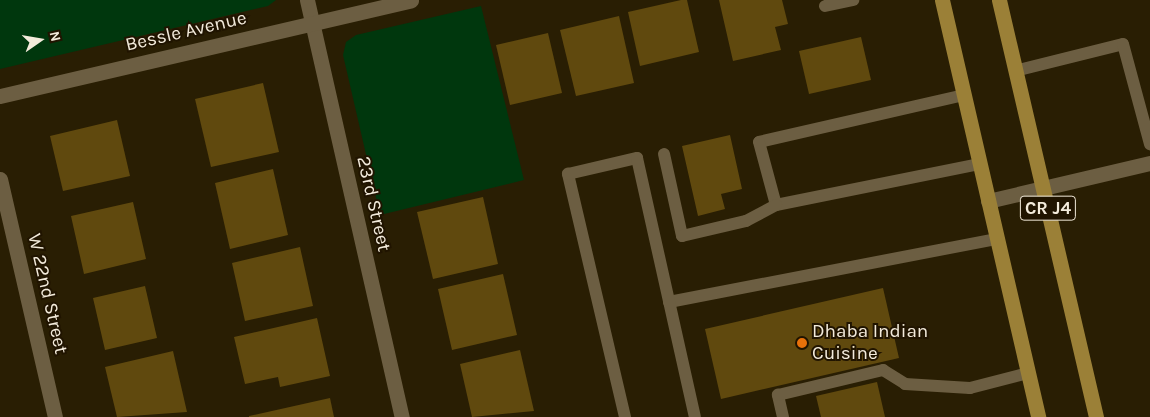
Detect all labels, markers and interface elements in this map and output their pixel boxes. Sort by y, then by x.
street label: Bessle Avenue [123,7,249,57]
north arrow [15,15,65,65]
text: N [46,30,65,43]
street label: 23rd Street [351,154,395,254]
road number: CR J4 [1019,192,1077,224]
street label: W 22nd Street [22,232,72,356]
place label: Dhaba Indian Cuisine [812,321,928,365]
marker: Dhaba Indian Cuisine [796,337,808,349]

